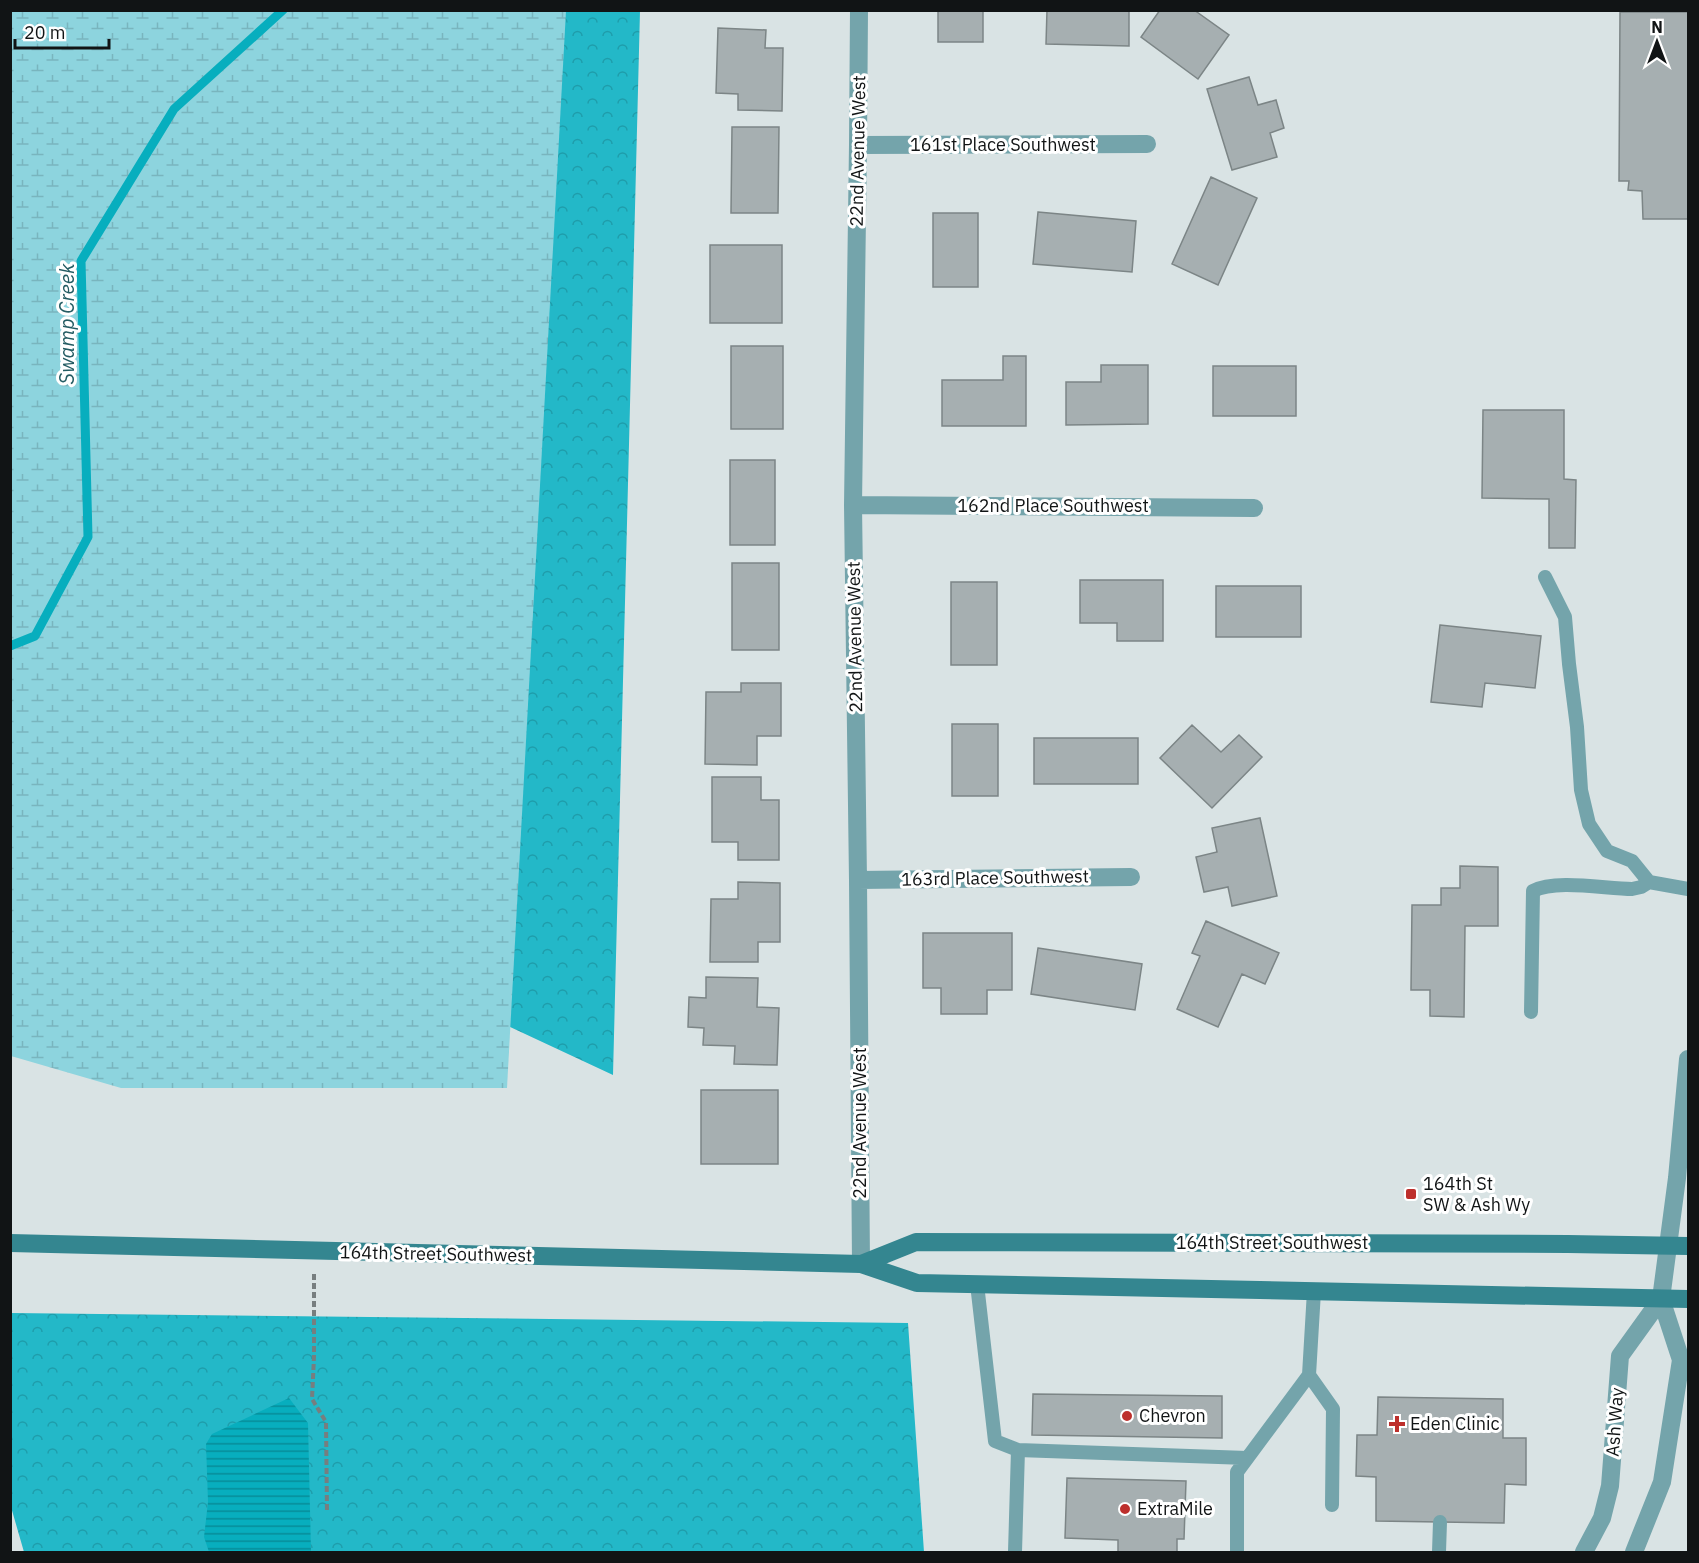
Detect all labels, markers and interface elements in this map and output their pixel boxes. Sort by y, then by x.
scale bar [15,12,110,50]
north arrow [1627,12,1687,72]
text: N [1651,17,1663,37]
text: 20 m [24,21,66,44]
street label: 22nd Avenue West [845,75,870,227]
street label: 161st Place Southwest [910,133,1096,156]
water label: Swamp Creek [53,263,80,384]
street label: 162nd Place Southwest [957,494,1149,517]
street label: 22nd Avenue West [842,561,867,713]
street label: 163rd Place Southwest [901,864,1089,891]
street label: 22nd Avenue West [848,1047,871,1199]
place label: 164th St SW & Ash Wy [1423,1172,1530,1216]
marker: 164th St SW & Ash Wy [1404,1187,1418,1201]
street label: 164th Street Southwest [1176,1231,1368,1254]
street label: 164th Street Southwest [340,1240,532,1267]
street label: Ash Way [1601,1387,1628,1457]
place label: Chevron [1139,1404,1206,1427]
marker: Chevron [1120,1409,1134,1423]
place label: Eden Clinic [1410,1412,1499,1435]
marker: Eden Clinic [1388,1415,1406,1433]
place label: ExtraMile [1137,1497,1213,1520]
marker: ExtraMile [1118,1502,1132,1516]

